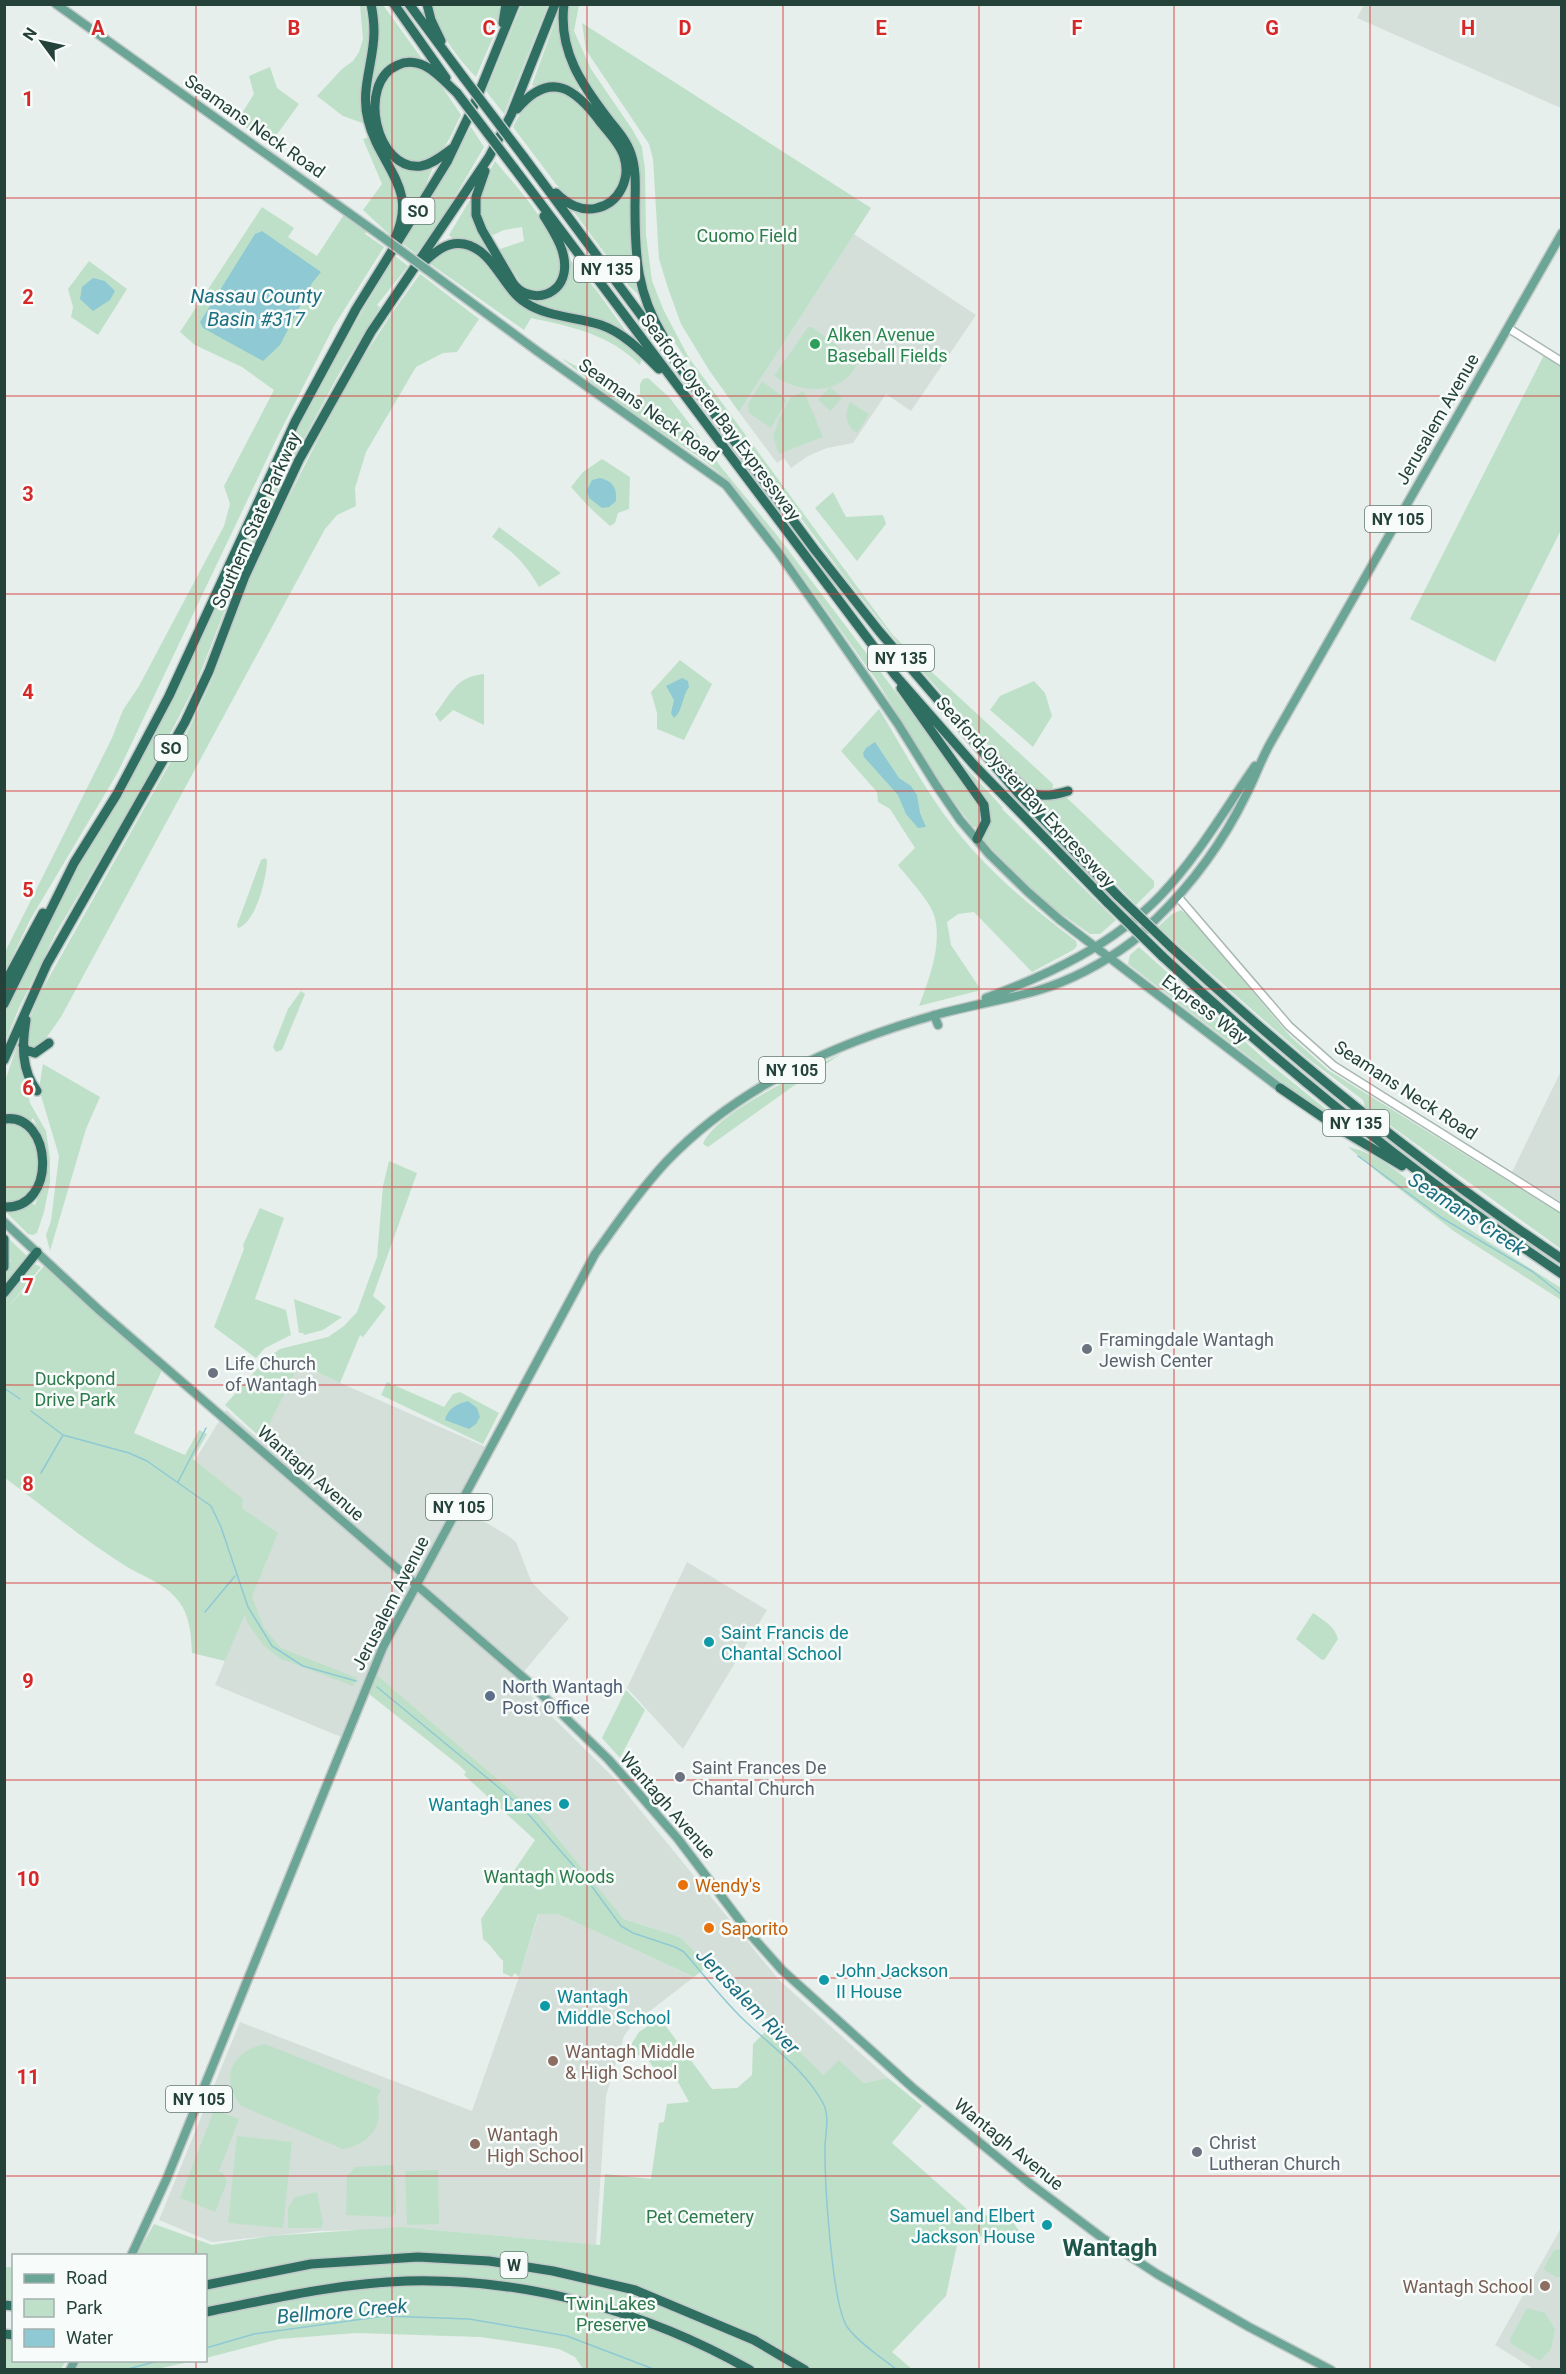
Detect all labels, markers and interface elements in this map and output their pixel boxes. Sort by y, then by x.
north arrow [12,12,72,72]
text: A [91,16,105,40]
text: B [288,16,300,40]
text: C [482,16,496,40]
text: D [679,16,692,40]
text: E [875,16,887,40]
text: F [1072,16,1083,40]
text: G [1265,16,1279,40]
text: H [1461,16,1475,40]
text: N [19,24,41,44]
street label: Seamans Neck Road [181,70,329,182]
text: 1 [22,87,34,111]
road number: SO [402,198,434,224]
park label: Cuomo Field [697,225,797,246]
road number: NY 135 [574,256,640,282]
water label: Nassau County Basin #317 [190,284,322,331]
text: 2 [22,285,34,309]
street label: Seaford-Oyster Bay Expressway [637,310,806,525]
place label: Alken Avenue Baseball Fields [827,324,948,366]
marker: Alken Avenue Baseball Fields [808,337,822,351]
street label: Jerusalem Avenue [1391,350,1483,488]
street label: Seamans Neck Road [575,354,723,466]
street label: Southern State Parkway [208,428,305,612]
text: 3 [22,482,34,506]
road number: NY 105 [1365,506,1431,532]
road number: NY 135 [868,645,934,671]
text: 4 [22,680,34,704]
street label: Seaford-Oyster Bay Expressway [932,692,1120,892]
road number: SO [154,735,188,761]
text: 5 [22,878,34,902]
street label: Express Way [1158,970,1252,1048]
street label: Seamans Neck Road [1331,1036,1481,1144]
road number: NY 105 [759,1057,825,1083]
text: 6 [22,1076,34,1100]
road number: NY 135 [1323,1110,1389,1136]
water label: Seamans Creek [1404,1167,1531,1261]
text: 7 [22,1274,34,1298]
place label: Framingdale Wantagh Jewish Center [1099,1329,1274,1371]
marker: Framingdale Wantagh Jewish Center [1080,1342,1094,1356]
place label: Life Church of Wantagh [225,1353,317,1395]
marker: Life Church of Wantagh [206,1366,220,1380]
park label: Duckpond Drive Park [34,1368,116,1410]
street label: Wantagh Avenue [253,1421,369,1525]
text: 8 [22,1472,34,1496]
road number: NY 105 [426,1494,492,1520]
street label: Jerusalem Avenue [347,1532,433,1674]
place label: Saint Francis de Chantal School [721,1622,849,1664]
marker: Saint Francis de Chantal School [702,1635,716,1649]
text: 9 [22,1669,34,1693]
place label: North Wantagh Post Office [502,1676,623,1718]
marker: North Wantagh Post Office [483,1689,497,1703]
street label: Wantagh Avenue [616,1747,720,1863]
place label: Saint Frances De Chantal Church [692,1757,826,1799]
marker: Saint Frances De Chantal Church [673,1770,687,1784]
place label: Wantagh Lanes [428,1794,552,1815]
marker: Wantagh Lanes [557,1797,571,1811]
park label: Wantagh Woods [483,1866,615,1887]
text: 10 [17,1867,39,1891]
place label: Wendy's [695,1875,761,1896]
marker: Wendy's [676,1878,690,1892]
place label: Saporito [721,1918,788,1939]
marker: Saporito [702,1921,716,1935]
water label: Jerusalem River [691,1943,806,2060]
place label: John Jackson II House [836,1960,948,2002]
marker: John Jackson II House [817,1973,831,1987]
place label: Wantagh Middle School [557,1986,671,2028]
marker: Wantagh Middle School [538,1999,552,2013]
place label: Wantagh Middle & High School [565,2041,695,2083]
marker: Wantagh Middle & High School [546,2054,560,2068]
text: 11 [17,2065,39,2089]
road number: NY 105 [166,2086,232,2112]
street label: Wantagh Avenue [950,2094,1068,2194]
place label: Wantagh High School [487,2124,584,2166]
place label: Christ Lutheran Church [1209,2132,1340,2174]
marker: Wantagh High School [468,2137,482,2151]
marker: Christ Lutheran Church [1190,2145,1204,2159]
place label: Samuel and Elbert Jackson House [889,2205,1035,2247]
park label: Pet Cemetery [646,2206,754,2227]
marker: Samuel and Elbert Jackson House [1040,2218,1054,2232]
district label: Wantagh [1062,2234,1158,2262]
road number: W [500,2252,528,2278]
legend [12,2254,207,2362]
text: Road [66,2267,107,2288]
place label: Wantagh School [1402,2276,1533,2297]
marker: Wantagh School [1538,2279,1552,2293]
water label: Bellmore Creek [276,2293,409,2329]
park label: Twin Lakes Preserve [566,2293,656,2335]
text: Park [66,2297,103,2318]
text: Water [66,2327,113,2348]

